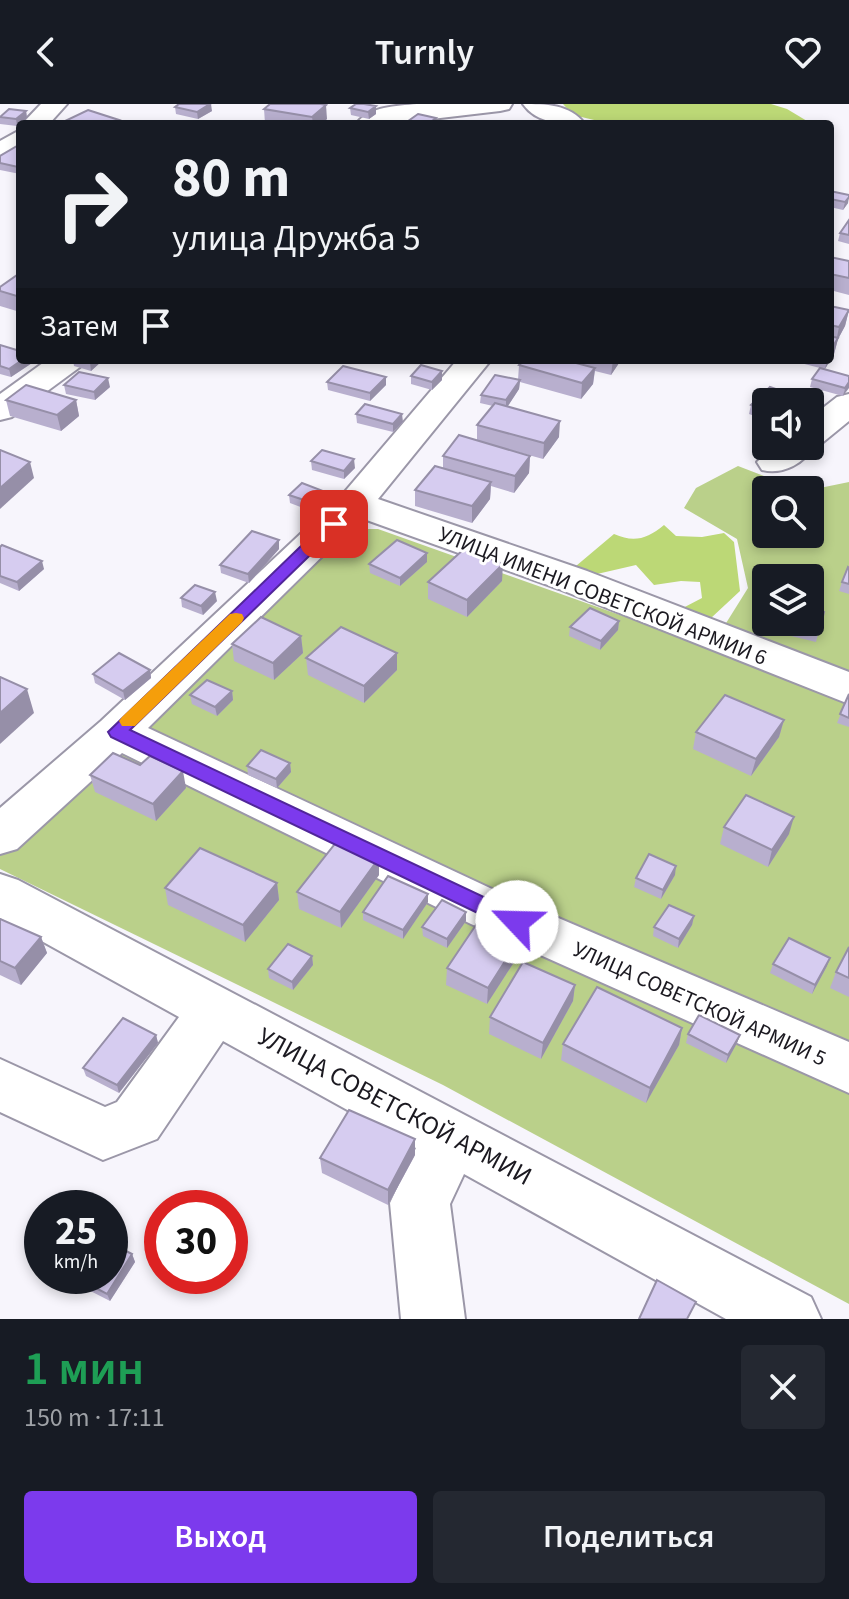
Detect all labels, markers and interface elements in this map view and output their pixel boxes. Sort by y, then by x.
text: Turnly [375,27,474,78]
icon: back [24,30,68,74]
icon: heart [781,30,825,74]
text: 80 m [172,139,290,218]
icon: right [40,152,144,256]
text: улица Дружба 5 [172,213,421,264]
icon: arrive [134,304,178,348]
text: Затем [40,305,118,348]
map controls [752,388,824,636]
button: sound [752,388,824,460]
button: search [752,476,824,548]
pin [300,490,368,558]
icon: arrive [312,502,356,546]
street label: УЛИЦА ИМЕНИ СОВЕТСКОЙ АРМИИ 6 [434,518,772,674]
button: layers [752,564,824,636]
position arrow [475,880,559,964]
street label: УЛИЦА СОВЕТСКОЙ АРМИИ 5 [568,934,831,1074]
street label: УЛИЦА СОВЕТСКОЙ АРМИИ [251,1018,539,1195]
speed limit sign: 30 [144,1190,248,1294]
text: 25 [55,1203,97,1260]
text: km/h [54,1248,98,1276]
text: 1 мин [24,1335,144,1403]
button: close [741,1345,825,1429]
text: 150 m · 17:11 [24,1399,165,1436]
button: Выход [24,1491,417,1583]
button: Поделиться [433,1491,825,1583]

